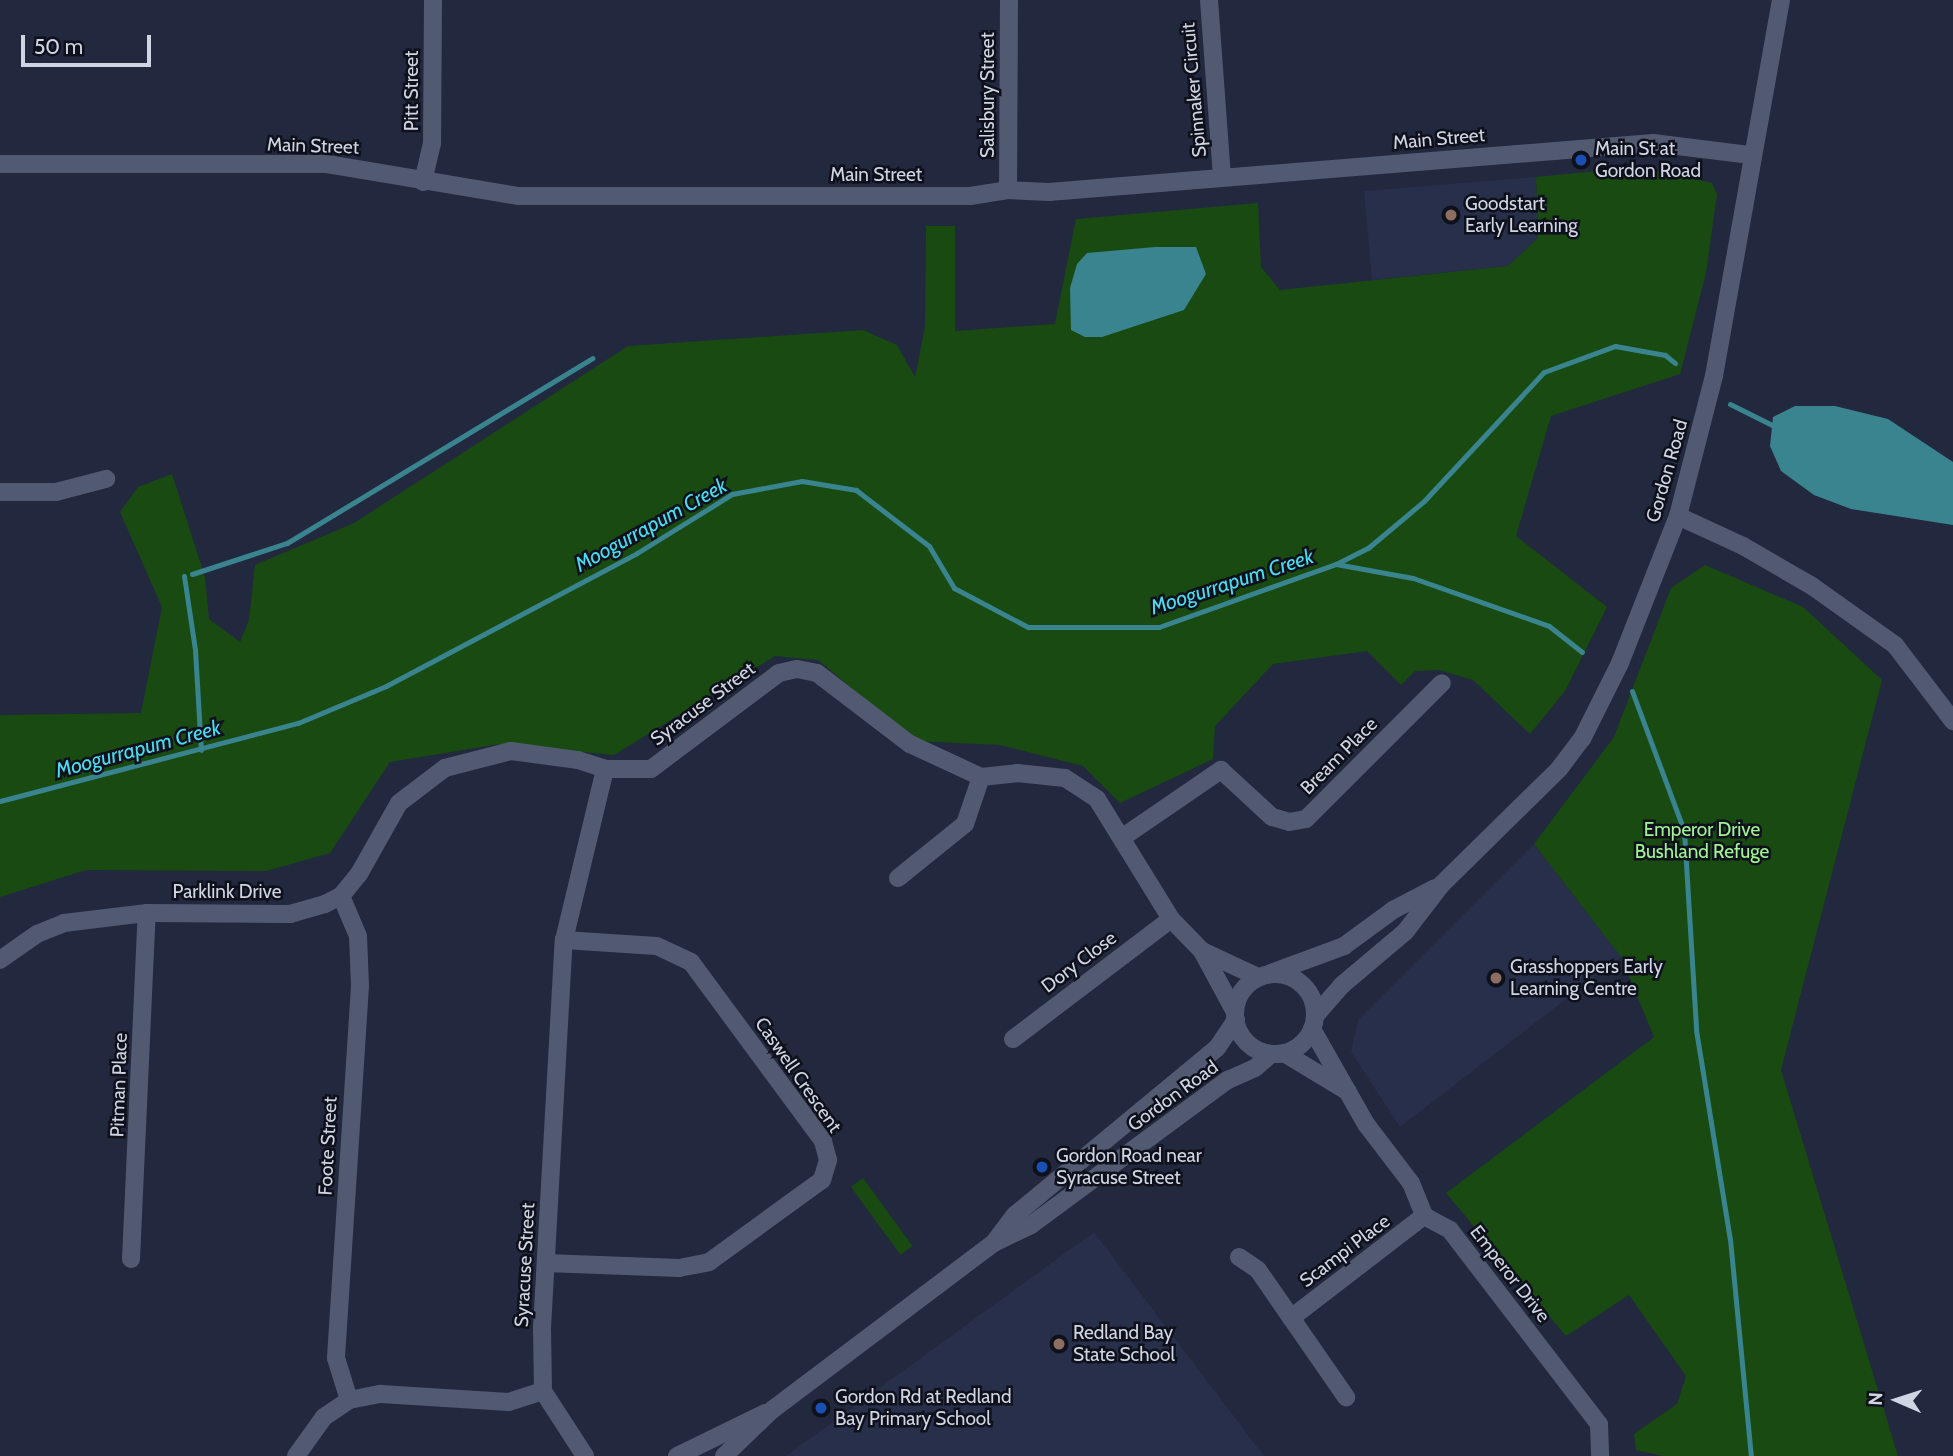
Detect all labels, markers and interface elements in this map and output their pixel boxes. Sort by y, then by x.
scale bar [24,21,154,65]
street label: Spinnaker Circuit [1177,22,1211,158]
street label: Salisbury Street [977,32,999,158]
text: 50 m [34,34,83,59]
street label: Pitt Street [401,51,423,131]
street label: Main Street [1392,124,1486,154]
street label: Main Street [267,133,359,159]
place label: Main St at Gordon Road [1595,138,1701,182]
marker: Main St at Gordon Road [1573,152,1589,168]
street label: Main Street [830,164,922,186]
place label: Goodstart Early Learning [1465,193,1578,237]
marker: Goodstart Early Learning [1443,207,1459,223]
street label: Gordon Road [1641,417,1693,525]
water label: Moogurrapum Creek [571,473,731,577]
water label: Moogurrapum Creek [1147,544,1317,620]
street label: Syracuse Street [646,657,760,751]
street label: Bream Place [1296,713,1382,799]
water label: Moogurrapum Creek [53,715,223,783]
park label: Emperor Drive Bushland Refuge [1635,819,1769,863]
street label: Parklink Drive [173,881,281,903]
street label: Dory Close [1037,926,1121,998]
place label: Grasshoppers Early Learning Centre [1510,956,1663,1000]
marker: Grasshoppers Early Learning Centre [1488,970,1504,986]
street label: Caswell Crescent [750,1013,846,1137]
street label: Pitman Place [106,1032,132,1138]
street label: Gordon Road [1123,1056,1223,1136]
street label: Foote Street [314,1096,342,1196]
place label: Gordon Road near Syracuse Street [1056,1145,1202,1189]
marker: Gordon Road near Syracuse Street [1034,1159,1050,1175]
street label: Syracuse Street [510,1202,540,1328]
street label: Scampi Place [1295,1210,1395,1292]
street label: Emperor Drive [1465,1221,1555,1327]
place label: Redland Bay State School [1073,1322,1175,1366]
marker: Redland Bay State School [1051,1336,1067,1352]
north arrow [1862,1365,1932,1435]
place label: Gordon Rd at Redland Bay Primary School [835,1386,1011,1430]
text: N [1864,1392,1887,1406]
marker: Gordon Rd at Redland Bay Primary School [813,1400,829,1416]

